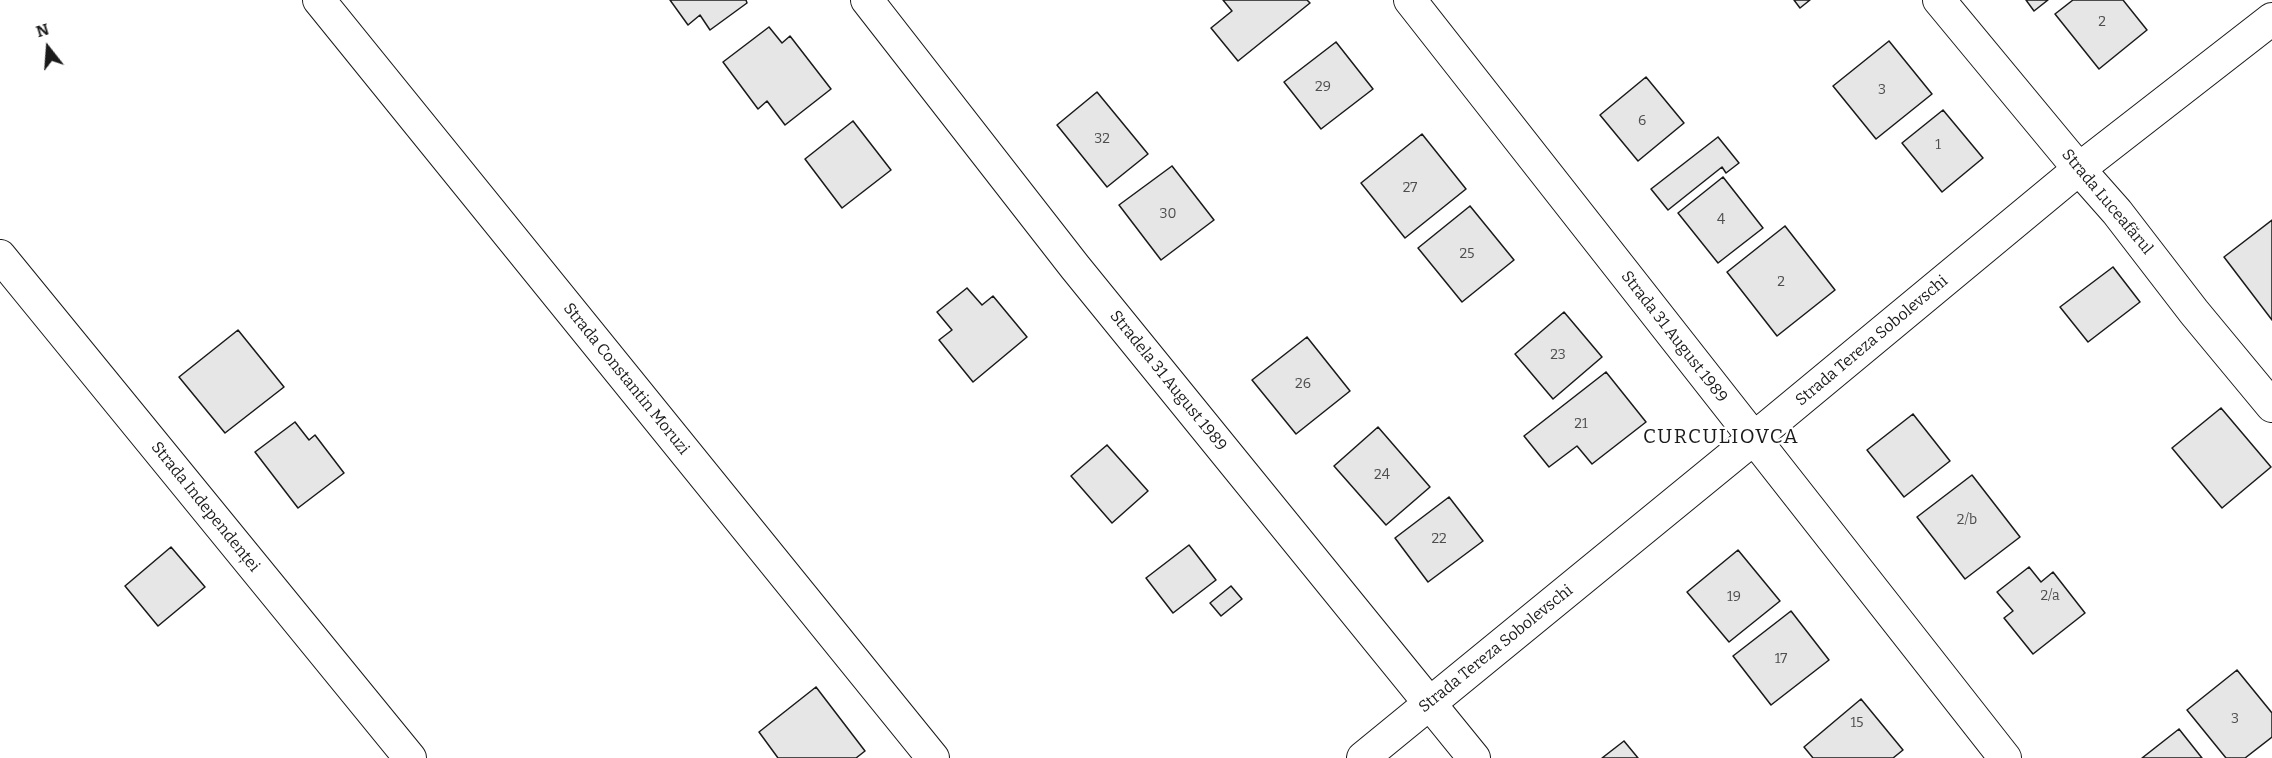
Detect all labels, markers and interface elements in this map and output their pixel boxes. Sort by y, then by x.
house number: 2 [2098,14,2106,30]
north arrow [18,18,78,78]
text: N [34,19,51,41]
house number: 29 [1315,79,1331,95]
house number: 3 [1878,82,1886,98]
house number: 6 [1638,113,1646,129]
house number: 32 [1094,131,1110,147]
house number: 1 [1935,137,1941,153]
street label: Strada Luceafărul [2057,146,2157,258]
house number: 27 [1403,180,1417,196]
house number: 30 [1160,206,1176,222]
house number: 4 [1717,212,1725,228]
house number: 25 [1459,246,1475,262]
street label: Strada 31 August 1989 [1617,267,1731,407]
street label: Strada Tereza Sobolevschi [1792,272,1952,410]
house number: 2 [1777,274,1785,290]
street label: Strada Constantin Moruzi [559,299,693,459]
street label: Stradela 31 August 1989 [1105,307,1231,455]
house number: 23 [1550,347,1566,363]
house number: 26 [1295,376,1311,392]
house number: 21 [1574,416,1588,432]
district label: CURCULIOVCA [1643,425,1799,449]
street label: Strada Independenței [147,438,263,576]
house number: 24 [1374,467,1390,483]
house number: 2/b [1957,512,1977,528]
house number: 22 [1431,531,1447,547]
street label: Strada Tereza Sobolevschi [1415,581,1577,717]
house number: 2/a [2040,588,2060,604]
house number: 19 [1727,589,1741,605]
house number: 17 [1775,651,1787,667]
house number: 3 [2231,711,2239,727]
house number: 15 [1850,715,1864,731]

